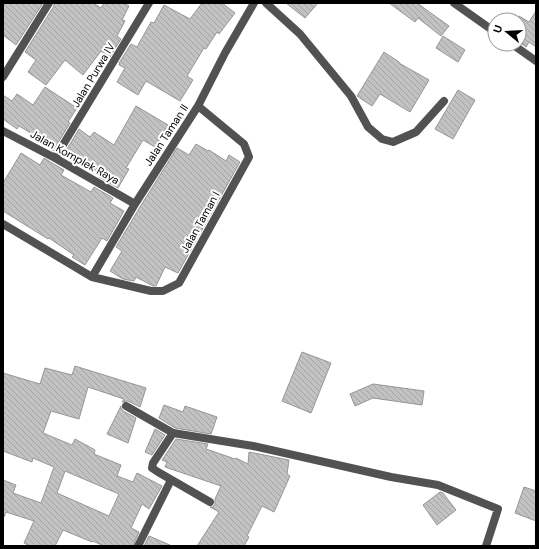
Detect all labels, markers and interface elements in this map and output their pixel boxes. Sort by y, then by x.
north arrow [487,12,527,52]
text: U [490,23,505,35]
street label: Jalan Purwa IV [68,40,118,110]
street label: Jalan Taman II [141,102,191,168]
street label: Jalan Komplek Raya [28,127,122,187]
street label: Jalan Taman I [177,189,223,255]

